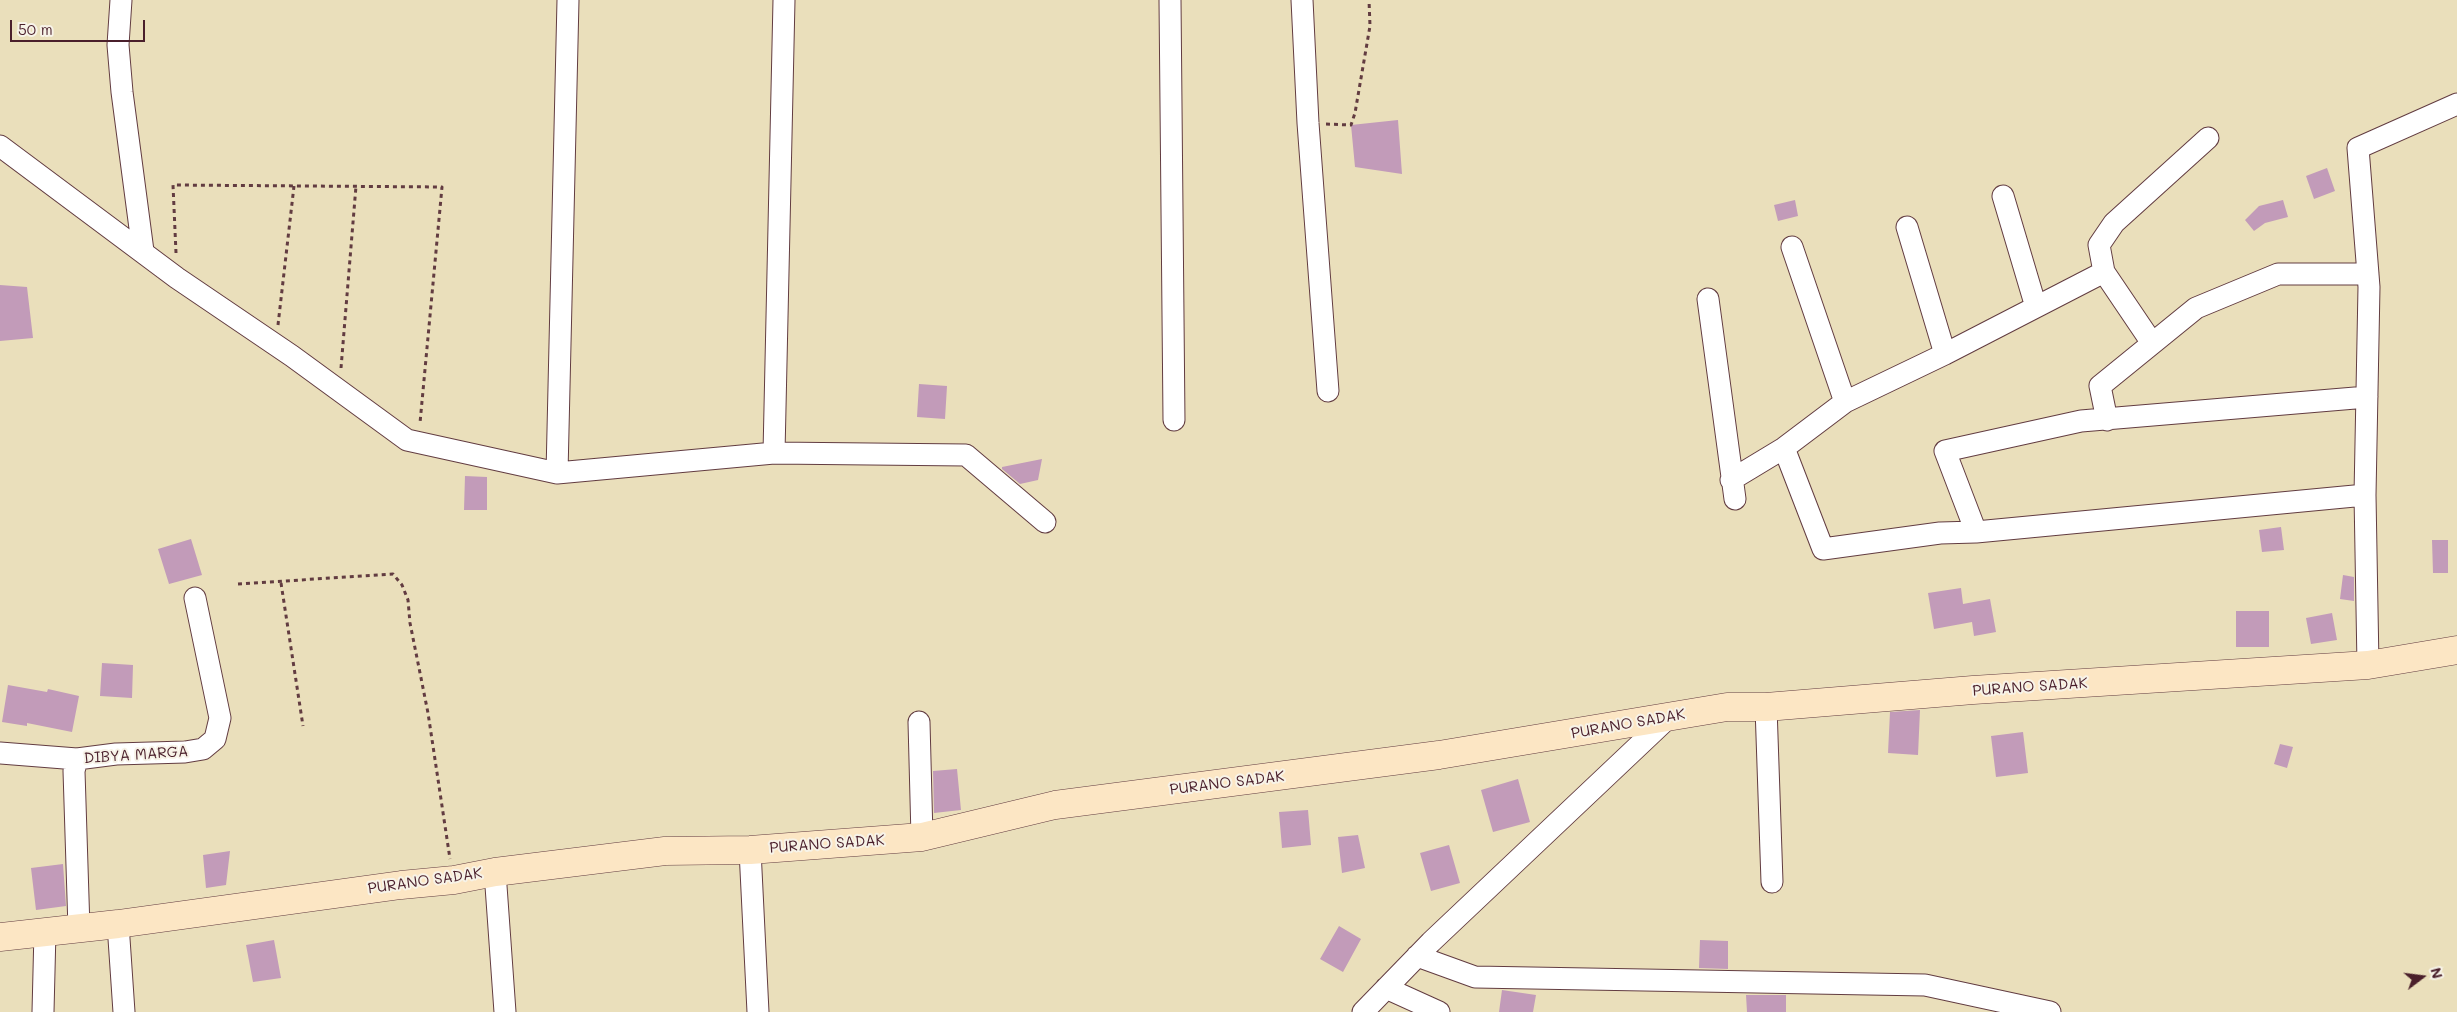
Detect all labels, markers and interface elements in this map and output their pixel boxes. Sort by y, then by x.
scale bar [12,10,148,42]
text: 50 m [18,19,53,39]
street label: PURANO SADAK [1972,674,2088,700]
street label: PURANO SADAK [1570,705,1686,743]
street label: DIBYA MARGA [83,742,189,768]
street label: PURANO SADAK [1169,767,1285,799]
street label: PURANO SADAK [769,831,885,857]
street label: PURANO SADAK [367,864,483,898]
north arrow [2397,952,2447,1002]
text: N [2426,965,2448,981]

